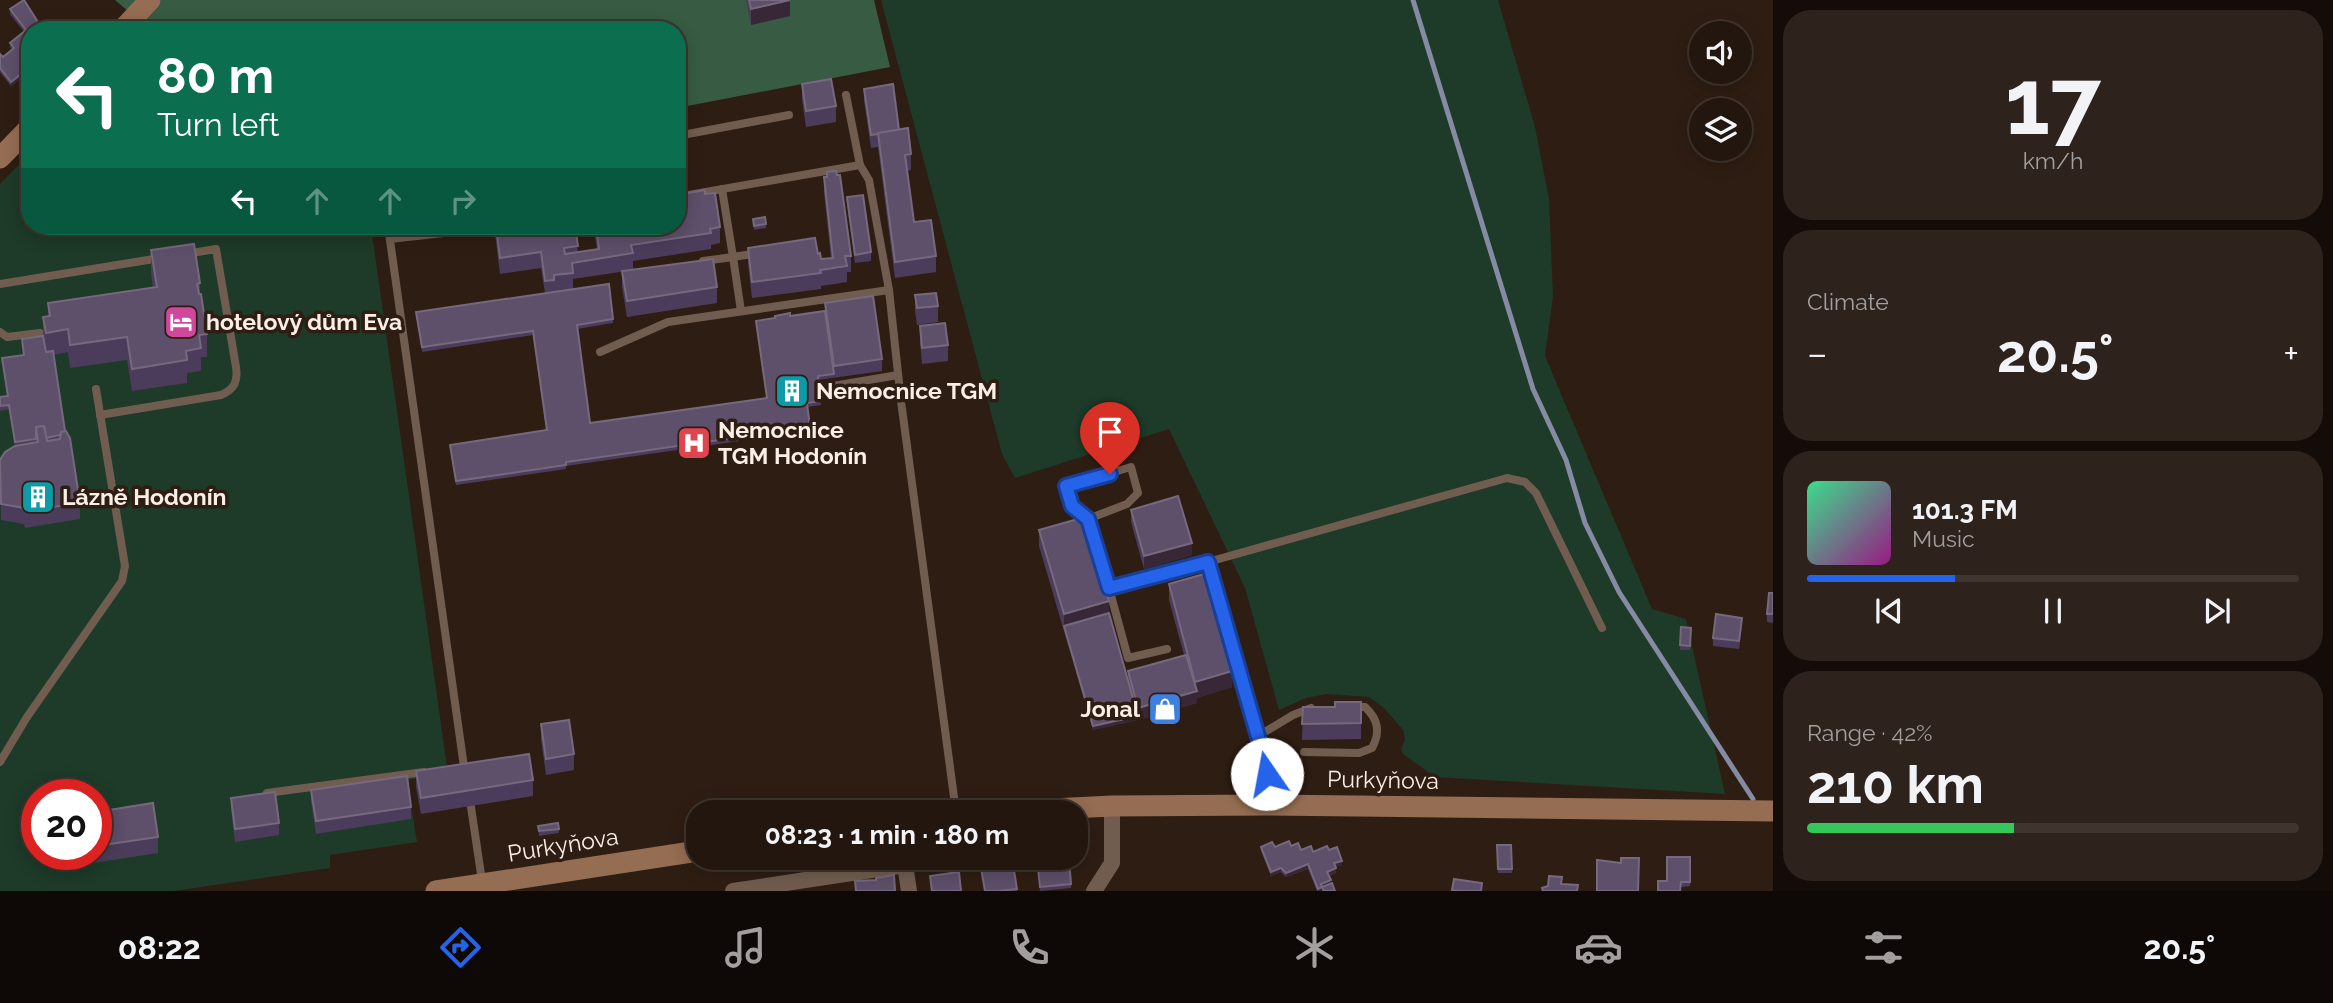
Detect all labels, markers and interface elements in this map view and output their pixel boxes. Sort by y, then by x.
map controls [1689,21,1752,161]
button: sound [1689,21,1752,84]
text: 80 m [157,47,274,104]
text: 17 [2005,48,2101,155]
icon: left [42,49,133,140]
button: layers [1689,98,1752,161]
text: Turn left [157,106,279,143]
text: km/h [2023,147,2083,174]
icon: left [225,182,263,220]
icon: ahead [298,182,336,220]
icon: ahead [371,182,409,220]
icon: right [444,182,482,220]
text: Climate [1807,288,1889,315]
hotel icon: hotelový dům Eva [162,303,200,341]
place label: hotelový dům Eva [206,308,402,335]
text: 20.5° [1997,323,2114,384]
text: − [1807,331,1827,376]
text: + [2283,331,2299,376]
building icon: Nemocnice TGM [773,372,811,410]
place label: Nemocnice TGM [816,377,997,404]
pin [1080,402,1140,474]
icon: arrive [1091,413,1129,451]
place label: Nemocnice TGM Hodonín [718,416,867,469]
hospital icon: Nemocnice TGM Hodonín [675,424,713,462]
building icon: Lázně Hodonín [19,478,57,516]
place label: Lázně Hodonín [62,483,226,510]
text: 101.3 FM [1912,495,2018,525]
text: Music [1912,525,1975,552]
icon: previous [1870,592,1908,630]
icon: pause [2034,592,2072,630]
icon: next [2198,592,2236,630]
shop icon: Jonal [1146,690,1184,728]
place label: Jonal [1081,695,1141,722]
text: Range · 42% [1807,719,1933,746]
position arrow [1230,737,1304,811]
text: 210 km [1807,754,1984,815]
street label: Purkyňova [1327,765,1439,794]
speed limit sign: 20 [21,779,112,870]
text: 08:23 · 1 min · 180 m [765,820,1009,850]
street label: Purkyňova [506,822,620,867]
icon: directions [436,923,485,972]
icon: music [721,923,770,972]
icon: phone [1005,923,1054,972]
icon: climate [1290,923,1339,972]
icon: car [1574,923,1623,972]
icon: filters [1859,923,1908,972]
text: 08:22 [118,929,201,966]
text: 20.5° [2143,929,2215,966]

